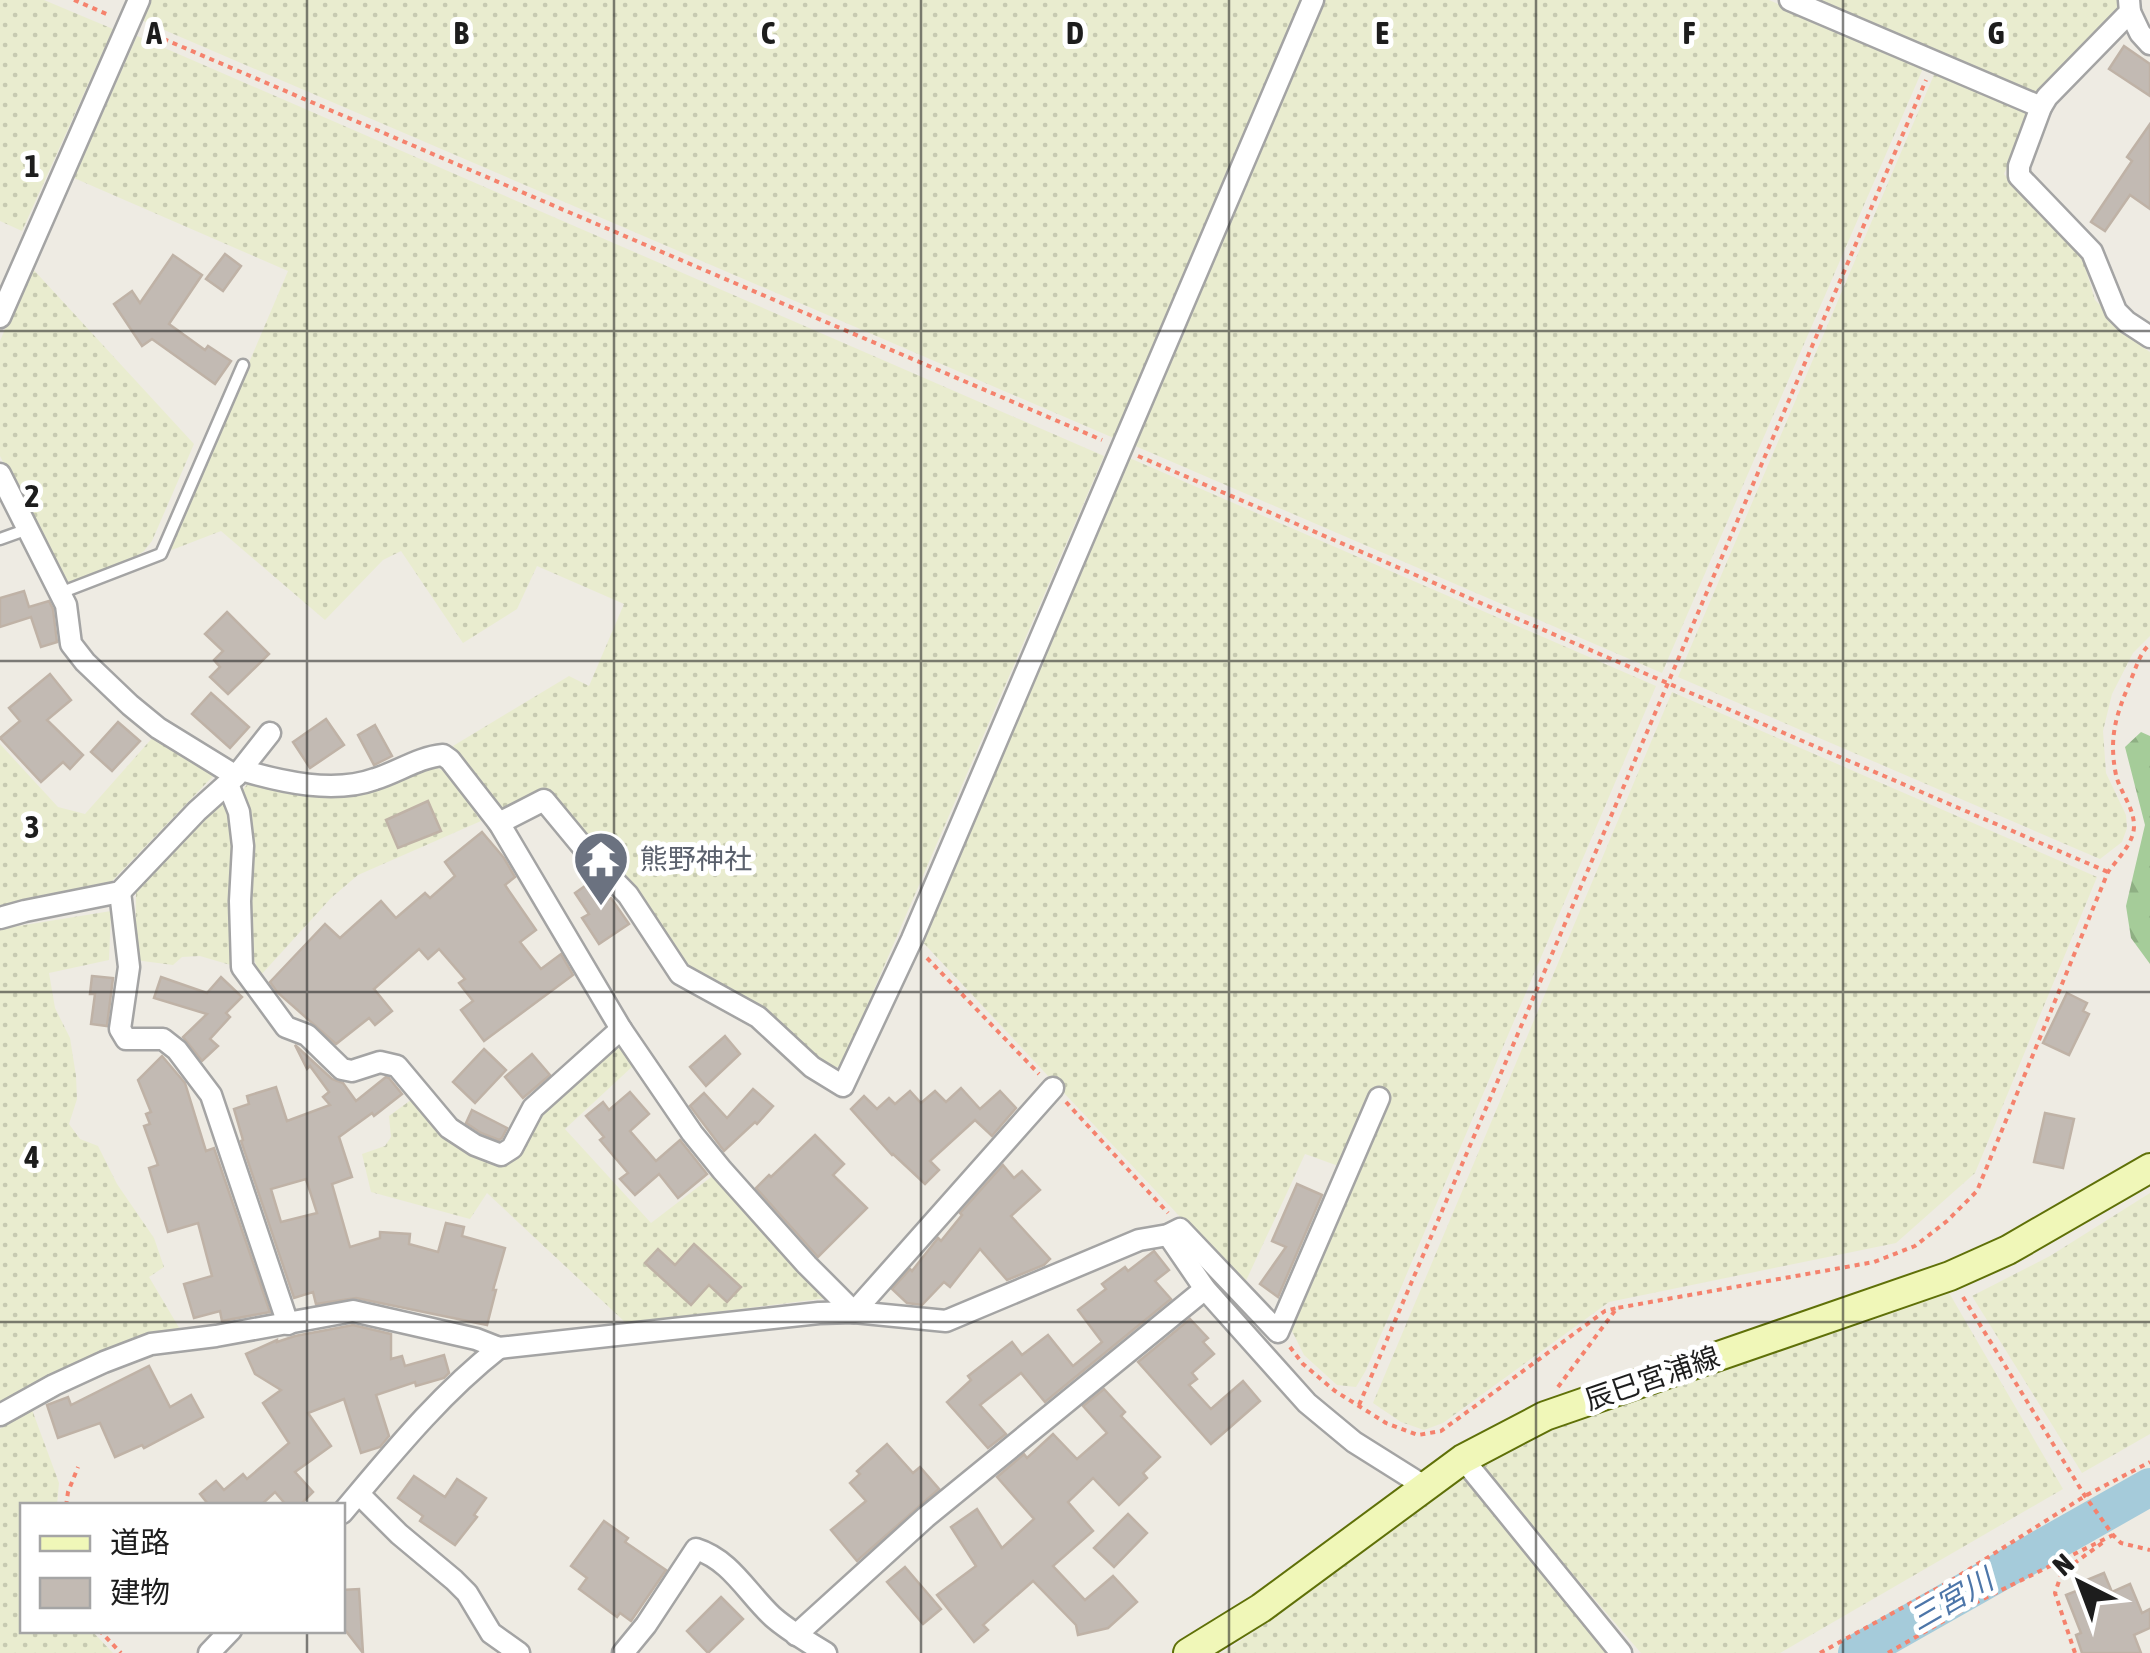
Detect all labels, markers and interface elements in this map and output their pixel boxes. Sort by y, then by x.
text: A [145,14,162,51]
text: B [453,14,469,51]
text: C [761,14,776,51]
text: D [1066,14,1084,51]
text: E [1375,14,1389,51]
text: F [1683,14,1696,51]
text: G [1988,14,2005,51]
text: 1 [24,147,40,184]
text: 2 [24,477,40,514]
text: 3 [24,808,40,845]
temple icon: 熊野神社 [571,829,631,908]
place label: 熊野神社 [640,843,752,875]
text: 4 [23,1138,40,1175]
street label: 辰巳宮浦線 [1581,1340,1723,1416]
legend [20,1503,345,1633]
text: 道路 [110,1525,170,1559]
north arrow [2030,1533,2130,1633]
text: N [2046,1547,2080,1582]
water label: 三宮川 [1904,1560,2001,1636]
text: 建物 [110,1575,170,1609]

